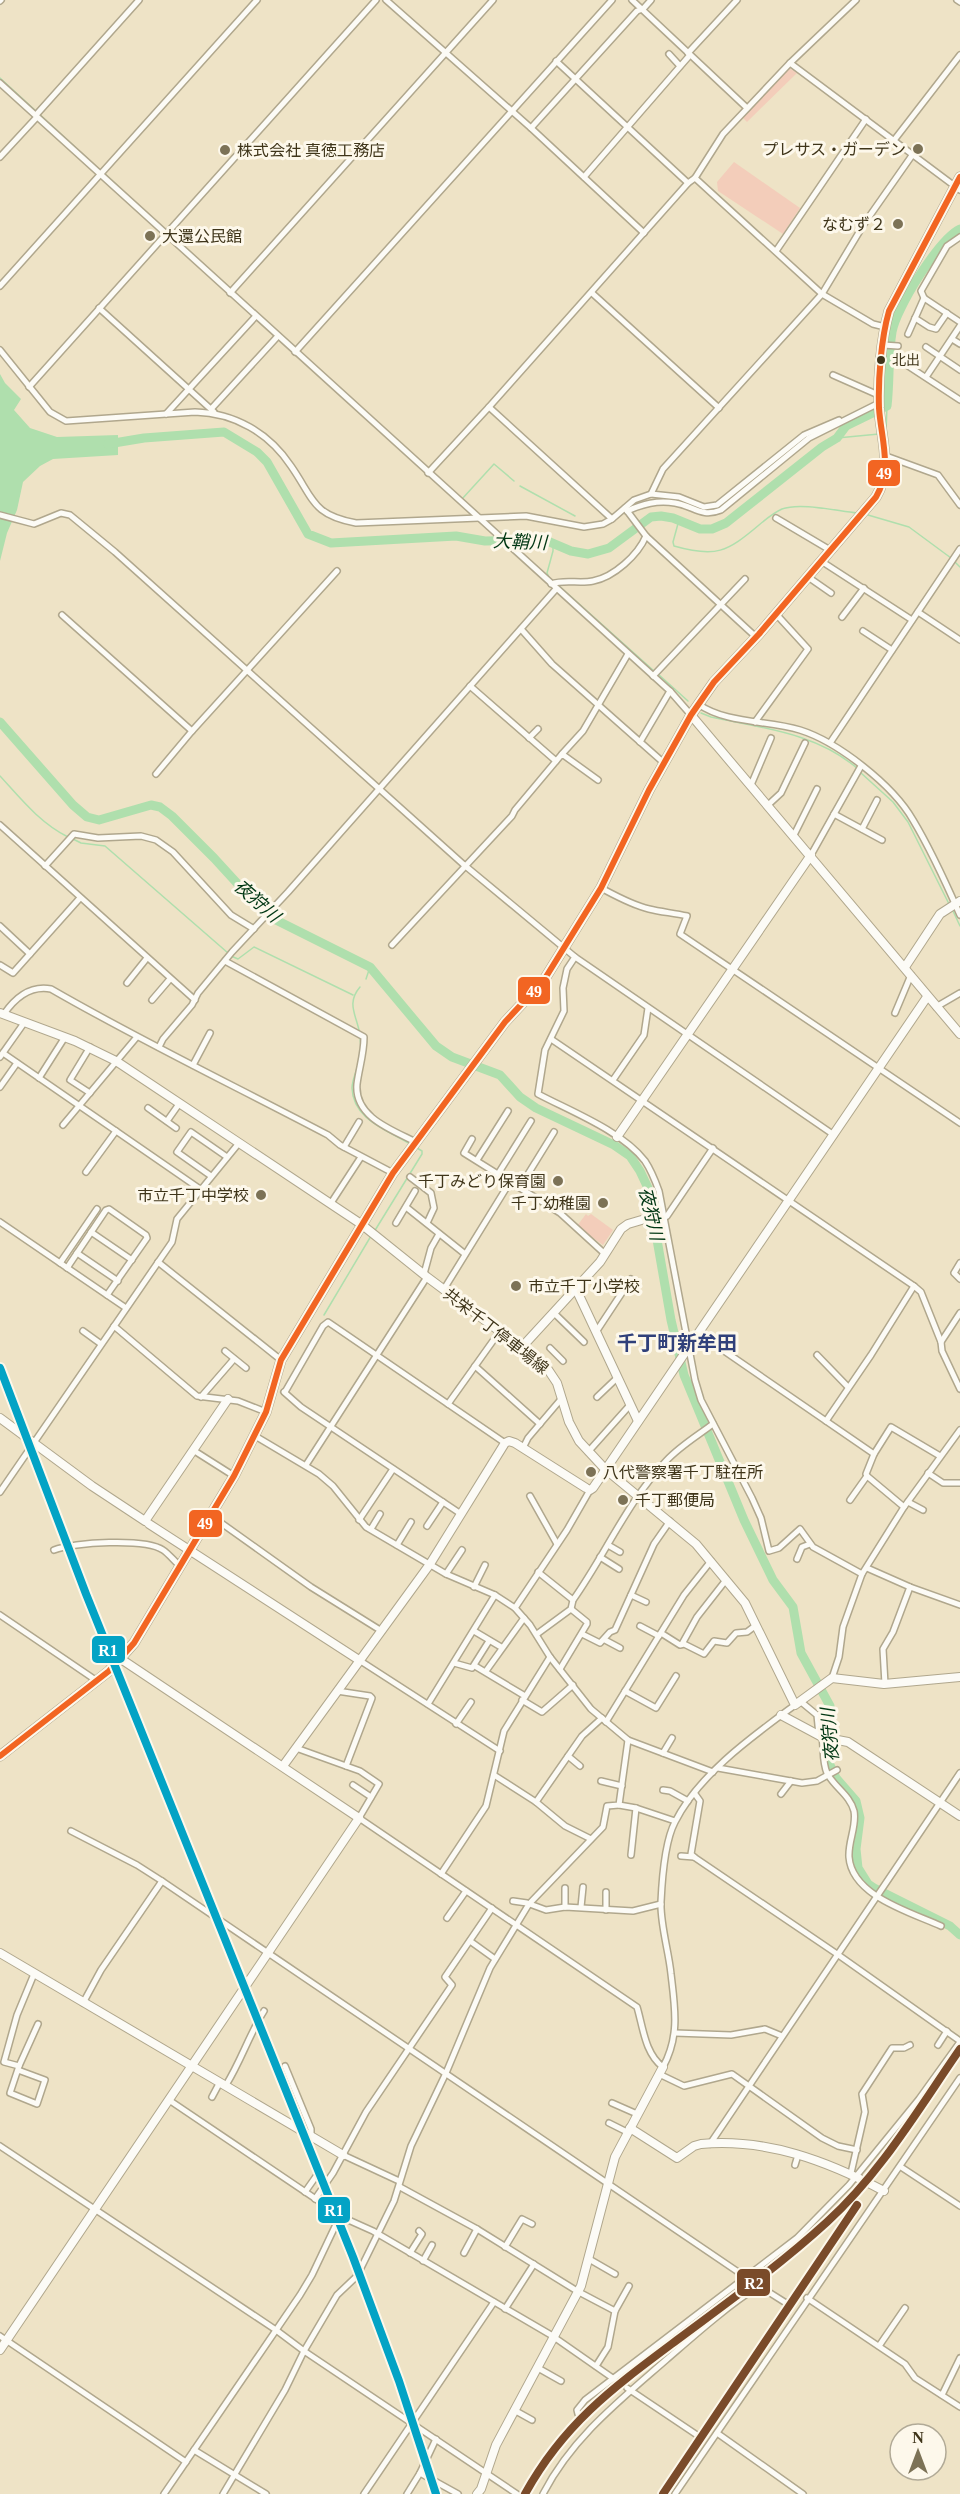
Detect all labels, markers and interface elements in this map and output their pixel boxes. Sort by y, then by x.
place label: プレサス・ガーデン [762,141,906,158]
place label: 株式会社 真徳工務店 [237,142,385,159]
marker: プレサス・ガーデン [911,142,925,156]
marker: 株式会社 真徳工務店 [218,143,232,157]
place label: なむず２ [822,216,886,233]
marker: なむず２ [891,217,905,231]
place label: 大還公民館 [162,228,242,245]
marker: 大還公民館 [143,229,157,243]
place label: 北出 [892,352,920,368]
marker: 北出 [875,354,887,366]
line badge: 49 [867,459,901,487]
text: 49 [876,465,892,482]
water label: 大鞘川 [493,531,549,553]
water label: 夜狩川 [230,876,285,928]
line badge: 49 [517,976,551,1005]
text: 49 [526,983,542,1000]
place label: 千丁みどり保育園 [418,1173,546,1190]
marker: 千丁みどり保育園 [551,1174,565,1188]
water label: 夜狩川 [635,1185,667,1245]
place label: 市立千丁中学校 [137,1187,249,1204]
marker: 市立千丁中学校 [254,1188,268,1202]
place label: 千丁幼稚園 [511,1195,591,1212]
marker: 千丁幼稚園 [596,1196,610,1210]
place label: 市立千丁小学校 [528,1278,640,1295]
marker: 市立千丁小学校 [509,1279,523,1293]
street label: 共栄千丁停車場線 [440,1285,552,1377]
district label: 千丁町新牟田 [617,1332,737,1354]
place label: 八代警察署千丁駐在所 [603,1464,763,1481]
marker: 八代警察署千丁駐在所 [584,1465,598,1479]
place label: 千丁郵便局 [635,1492,715,1509]
marker: 千丁郵便局 [616,1493,630,1507]
line badge: 49 [188,1509,223,1538]
text: 49 [197,1515,213,1532]
line badge: R1 [91,1635,126,1664]
text: R1 [98,1642,118,1659]
water label: 夜狩川 [818,1705,842,1763]
line badge: R1 [317,2196,351,2224]
text: R1 [324,2202,344,2219]
line badge: R2 [736,2268,771,2297]
text: R2 [744,2275,764,2292]
north arrow [888,2422,948,2482]
text: N [912,2429,924,2446]

